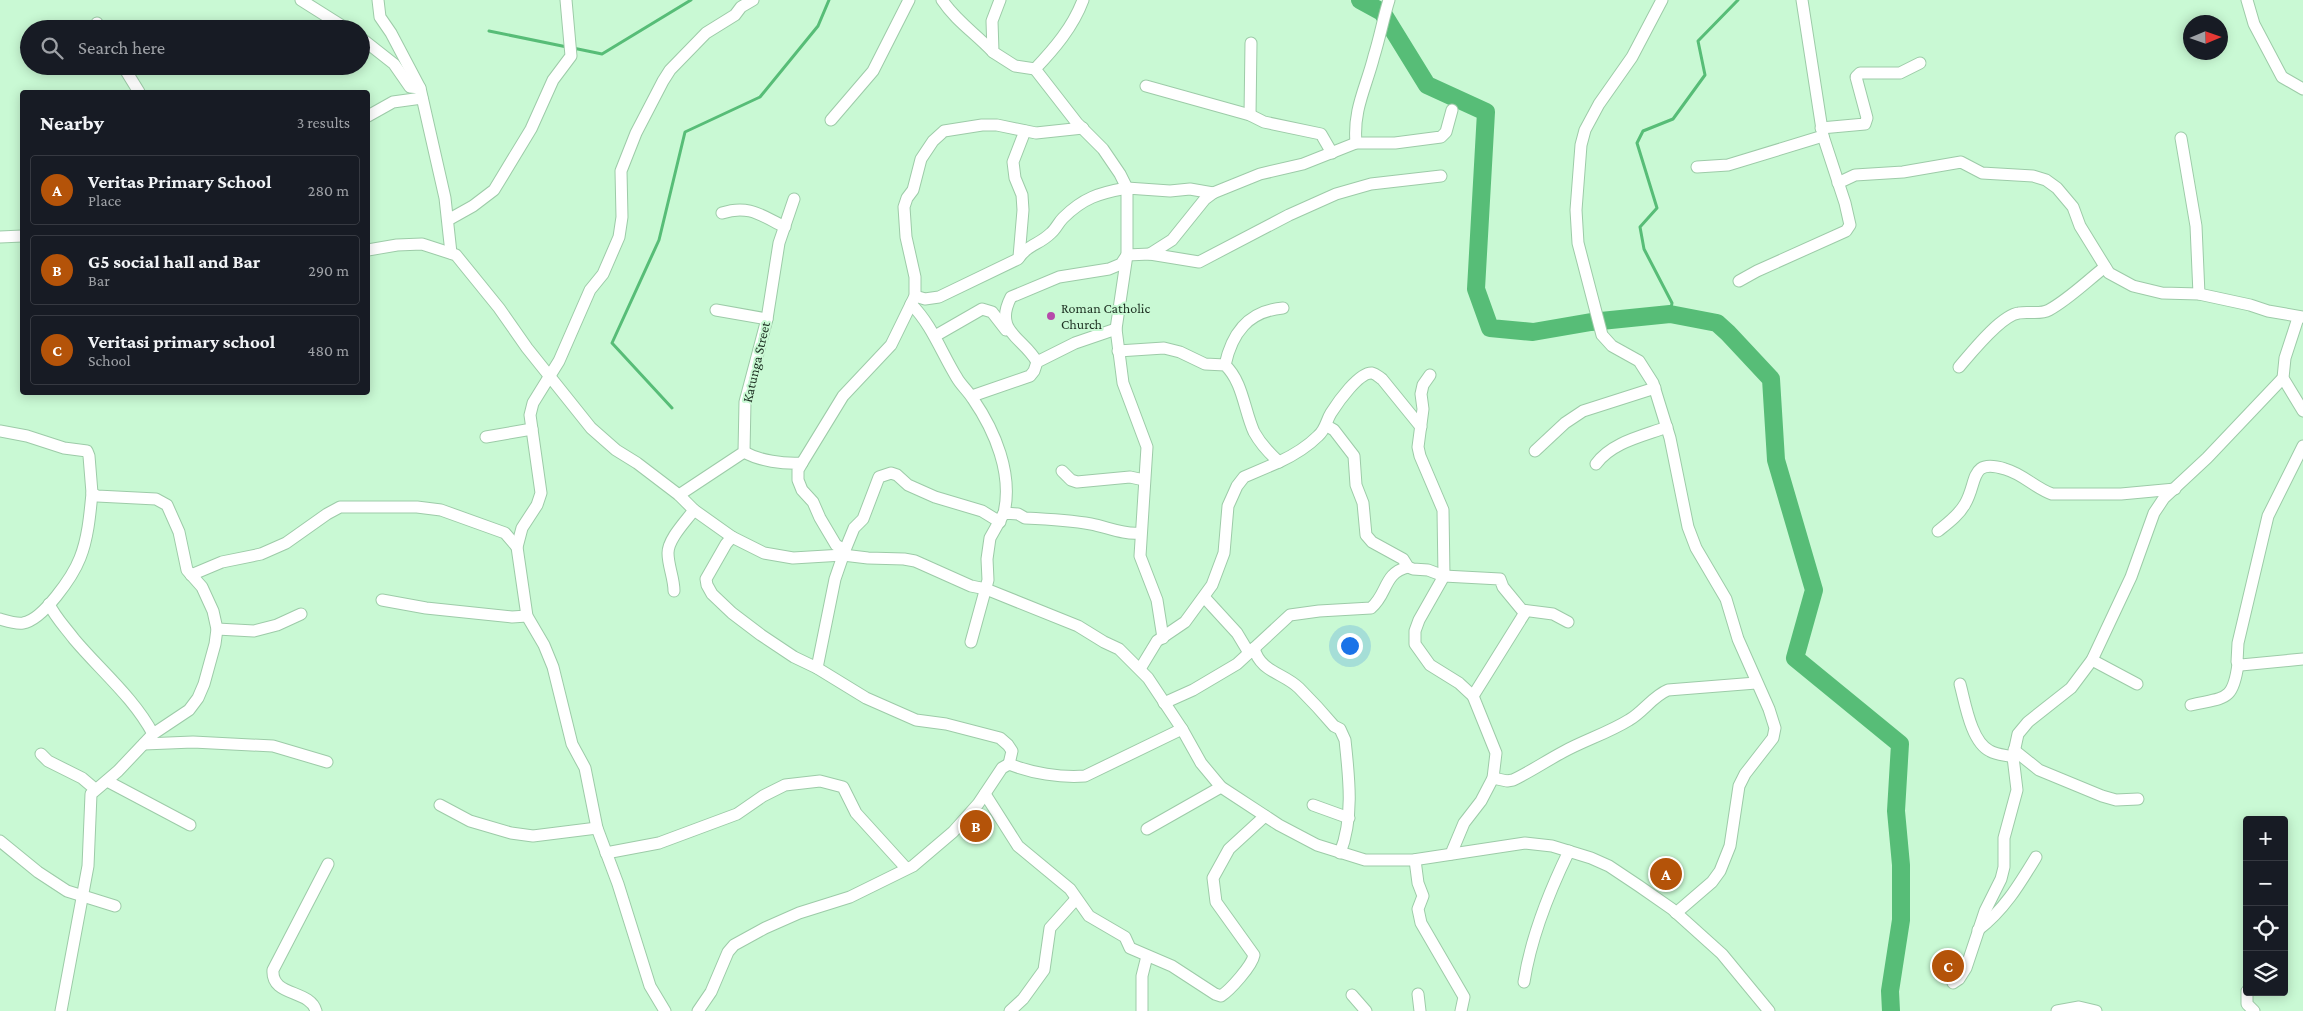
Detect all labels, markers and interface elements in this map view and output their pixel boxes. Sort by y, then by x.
north arrow [2183,15,2228,60]
search box [20,20,370,75]
icon: search [38,34,66,62]
text: Search here [78,37,165,58]
text: Nearby [40,111,104,135]
text: 3 results [297,114,350,131]
text: Veritas Primary School [88,171,272,192]
text: A [52,182,62,199]
text: 280 m [308,182,349,199]
text: Place [88,192,121,209]
text: G5 social hall and Bar [88,251,260,272]
text: B [52,262,62,279]
text: 290 m [308,262,349,279]
text: Bar [88,272,110,289]
place label: Roman Catholic Church [1061,300,1151,332]
marker: Roman Catholic Church [1045,310,1057,322]
street label: Katunga Street [739,320,773,404]
text: Veritasi primary school [88,331,275,352]
text: C [52,342,62,359]
text: 480 m [307,342,349,359]
text: School [88,352,131,369]
your location [1337,633,1363,659]
pin: B [960,807,992,845]
map controls [2243,816,2288,996]
button: + [2243,816,2288,861]
pin: A [1650,855,1682,893]
button: − [2243,861,2288,906]
button: locate [2243,906,2288,951]
pin: C [1932,947,1964,985]
button: layers [2243,951,2288,996]

